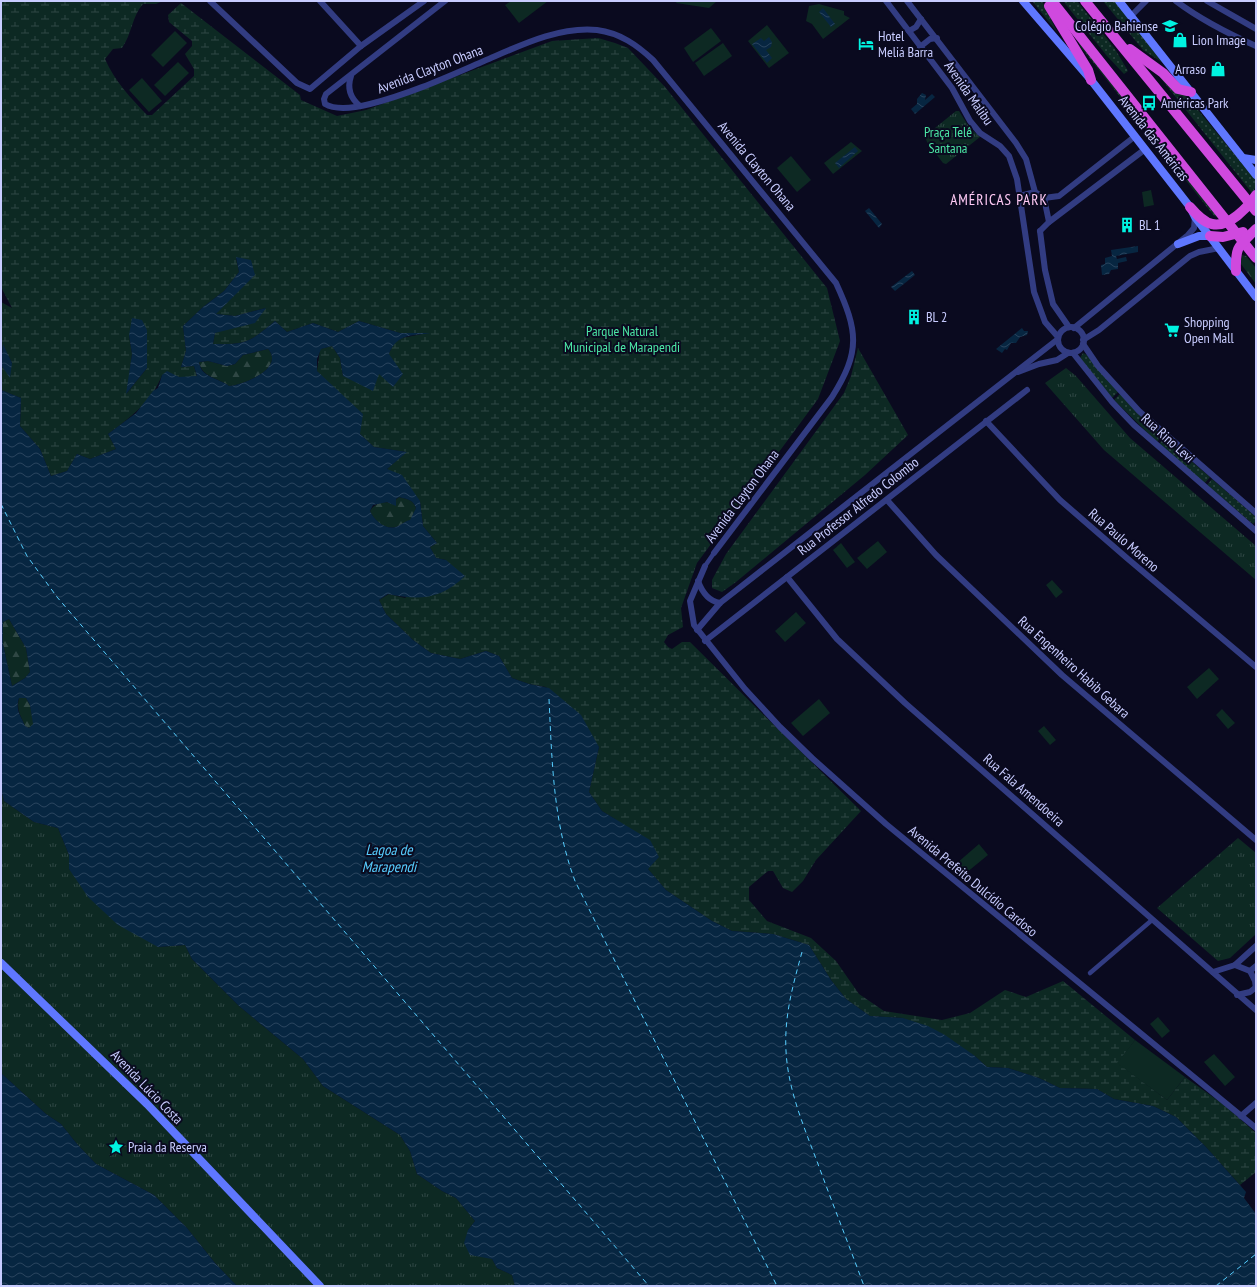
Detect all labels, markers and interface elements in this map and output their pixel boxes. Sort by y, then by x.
place label: Colégio Bahiense [1075,17,1158,35]
school or university icon: Colégio Bahiense [1161,17,1179,35]
place label: Hotel Meliá Barra [878,27,933,61]
shop icon: Lion Image [1171,31,1189,49]
place label: Lion Image [1192,31,1246,49]
hotel icon: Hotel Meliá Barra [857,35,875,53]
street label: Avenida Clayton Ohana [375,41,485,97]
street label: Avenida Malibu [940,57,998,129]
place label: Arraso [1175,60,1206,78]
shop icon: Arraso [1209,60,1227,78]
street label: Avenida das Américas [1115,92,1193,185]
bus stop icon: Américas Park [1140,94,1158,112]
place label: Américas Park [1161,94,1229,112]
street label: Avenida Clayton Ohana [714,117,800,215]
park label: Praça Telê Santana [924,123,972,157]
district label: AMÉRICAS PARK [950,190,1048,209]
building icon: BL 1 [1118,216,1136,234]
place label: BL 1 [1139,216,1160,234]
building icon: BL 2 [905,308,923,326]
place label: BL 2 [926,308,947,326]
place label: Shopping Open Mall [1184,313,1234,347]
supermarket icon: Shopping Open Mall [1163,321,1181,339]
park label: Parque Natural Municipal de Marapendi [564,322,680,356]
street label: Rua Rino Levi [1138,409,1198,467]
street label: Avenida Clayton Ohana [701,446,783,546]
street label: Rua Professor Alfredo Colombo [794,453,922,559]
street label: Rua Paulo Moreno [1085,504,1163,576]
street label: Rua Engenheiro Habib Gebara [1014,612,1134,722]
street label: Rua Fala Amendoeira [980,750,1068,830]
street label: Avenida Prefeito Dulcídio Cardoso [905,822,1041,940]
water label: Lagoa de Marapendi [362,840,418,876]
street label: Avenida Lúcio Costa [107,1046,187,1128]
place icon: Praia da Reserva [107,1138,125,1156]
place label: Praia da Reserva [128,1138,207,1156]

